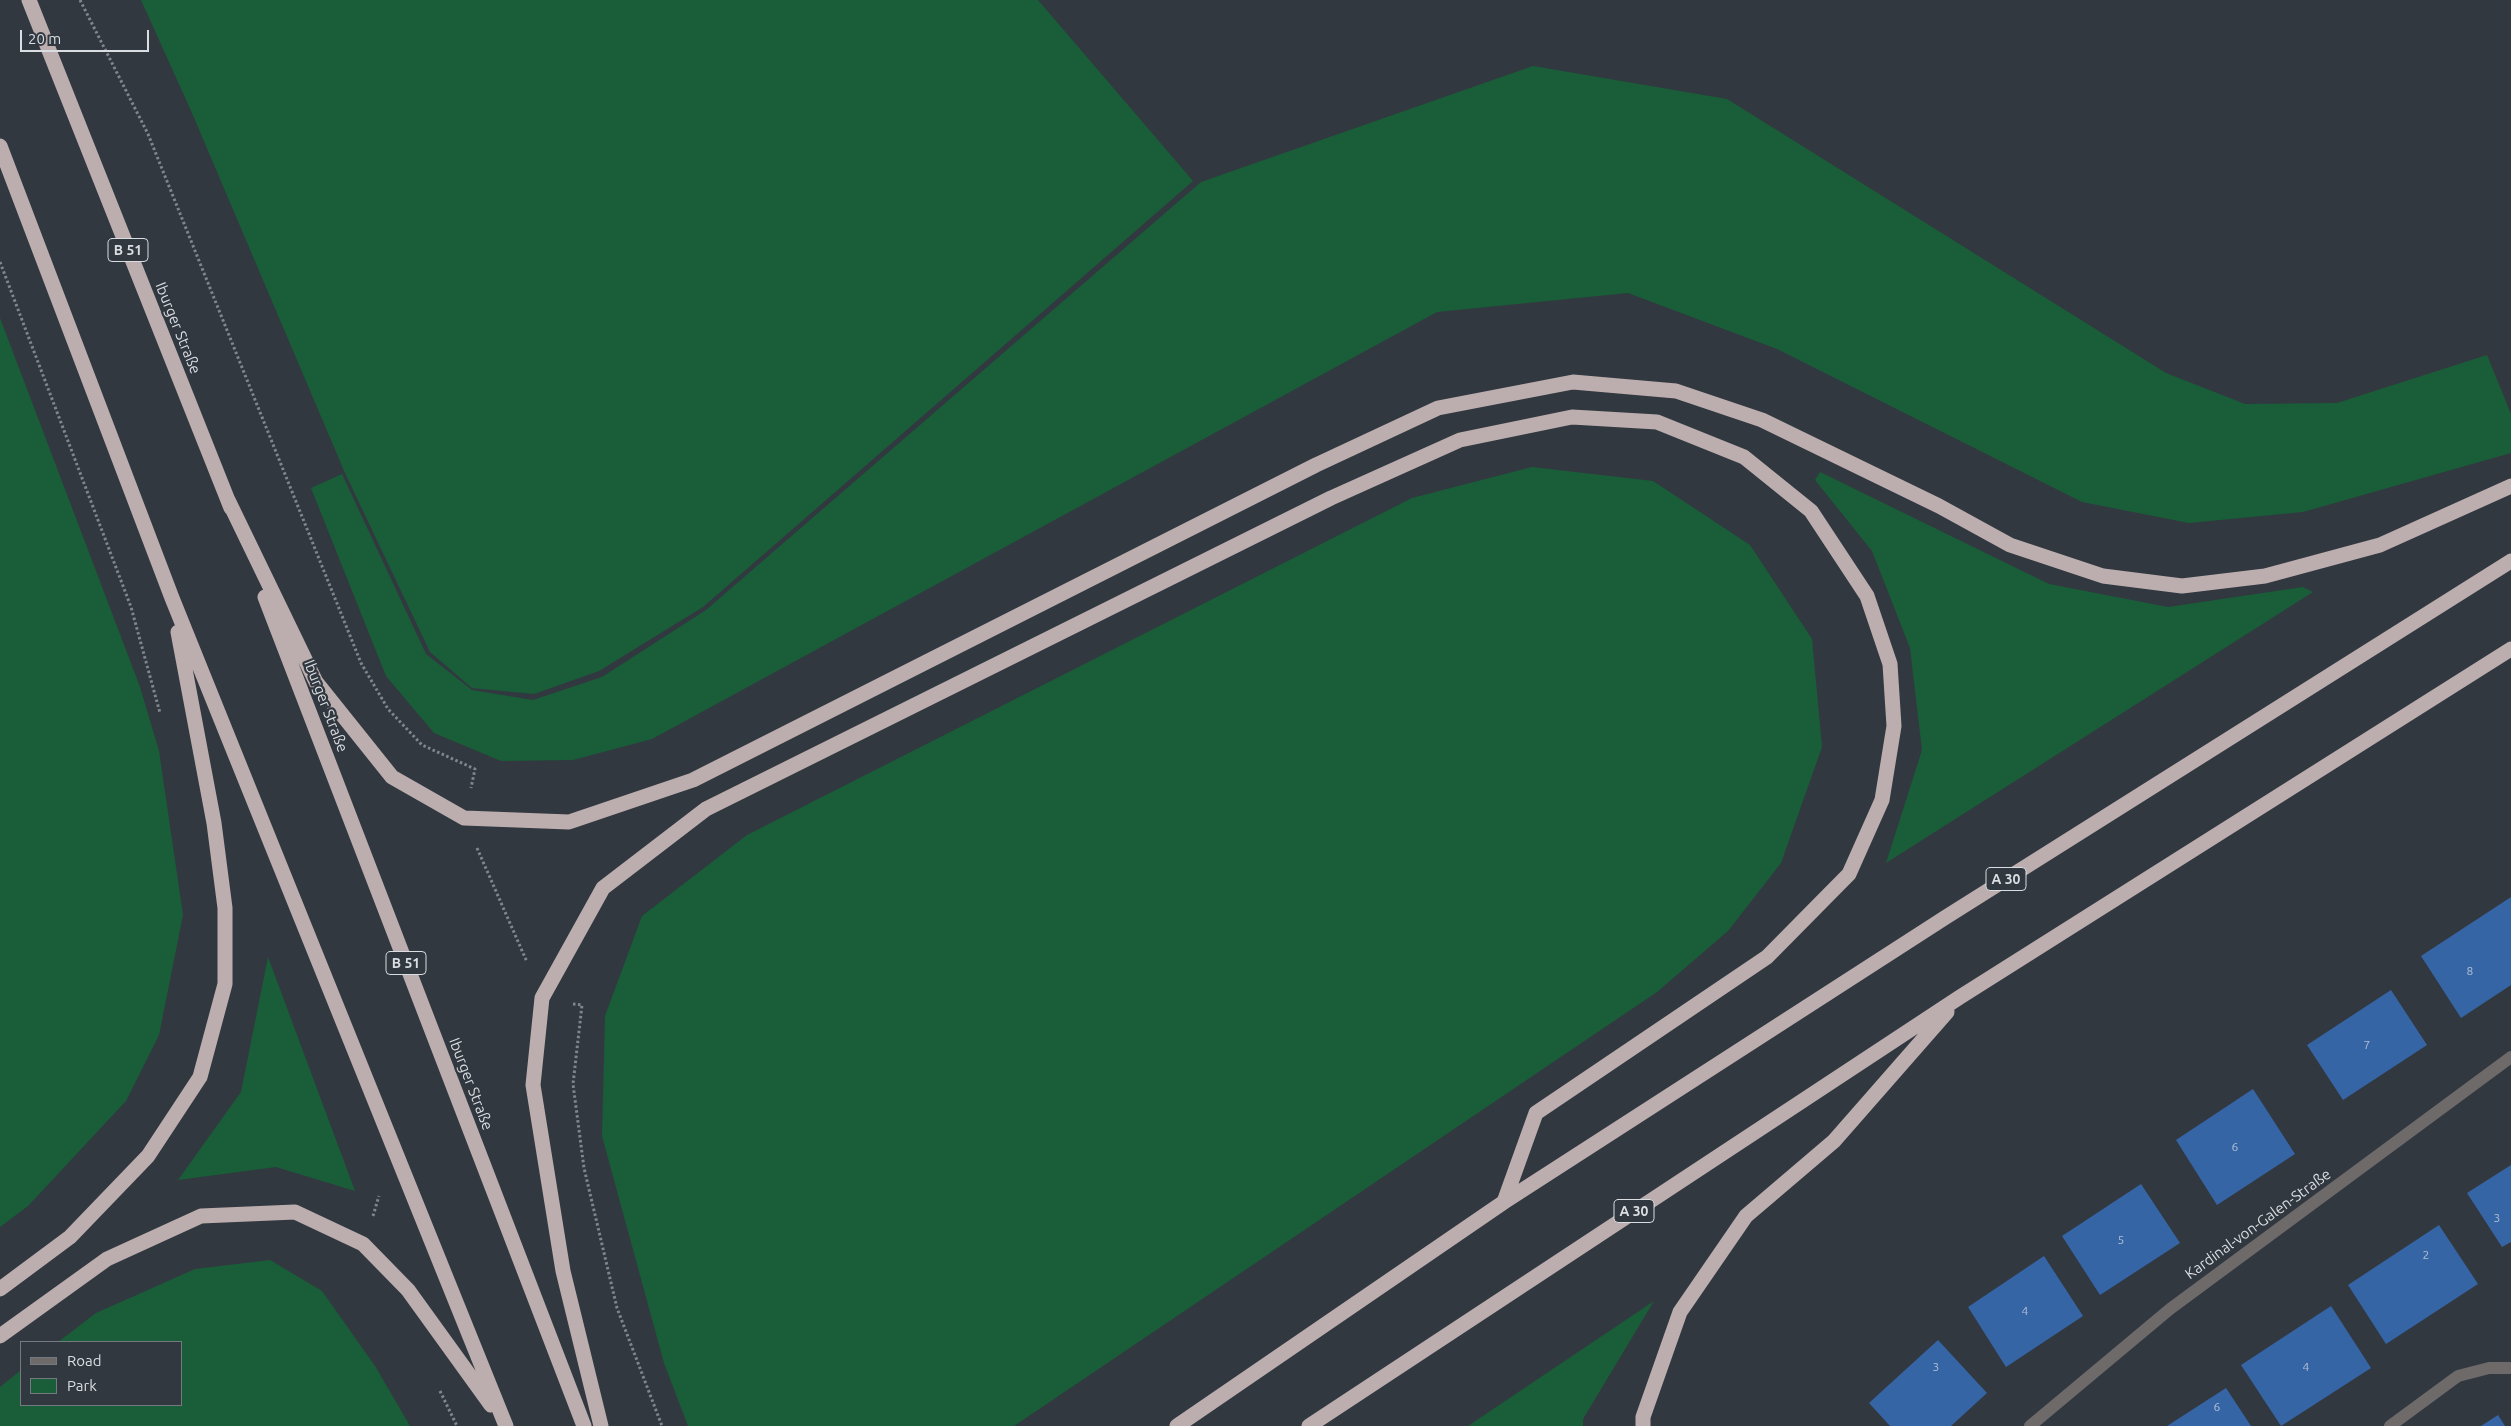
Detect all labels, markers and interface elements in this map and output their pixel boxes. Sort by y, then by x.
scale bar [22,20,151,52]
text: 20 m [28,30,61,47]
road number: B 51 [108,238,148,262]
street label: Iburger Straße [151,280,205,376]
street label: Iburger Straße [300,657,352,755]
road number: A 30 [1986,868,2026,891]
road number: B 51 [386,951,426,974]
house number: 8 [2467,964,2473,978]
street label: Iburger Straße [445,1035,497,1133]
house number: 7 [2364,1038,2370,1052]
house number: 6 [2232,1140,2238,1154]
street label: Kardinal-von-Galen-Straße [2182,1165,2334,1283]
road number: A 30 [1614,1200,1654,1222]
house number: 3 [2494,1211,2500,1225]
house number: 5 [2118,1233,2124,1247]
house number: 2 [2423,1248,2429,1262]
house number: 4 [2022,1304,2028,1318]
legend [20,1341,182,1406]
text: Road [67,1352,102,1369]
house number: 3 [1933,1360,1939,1374]
house number: 4 [2303,1360,2309,1374]
text: Park [67,1377,97,1394]
house number: 6 [2214,1400,2220,1414]

